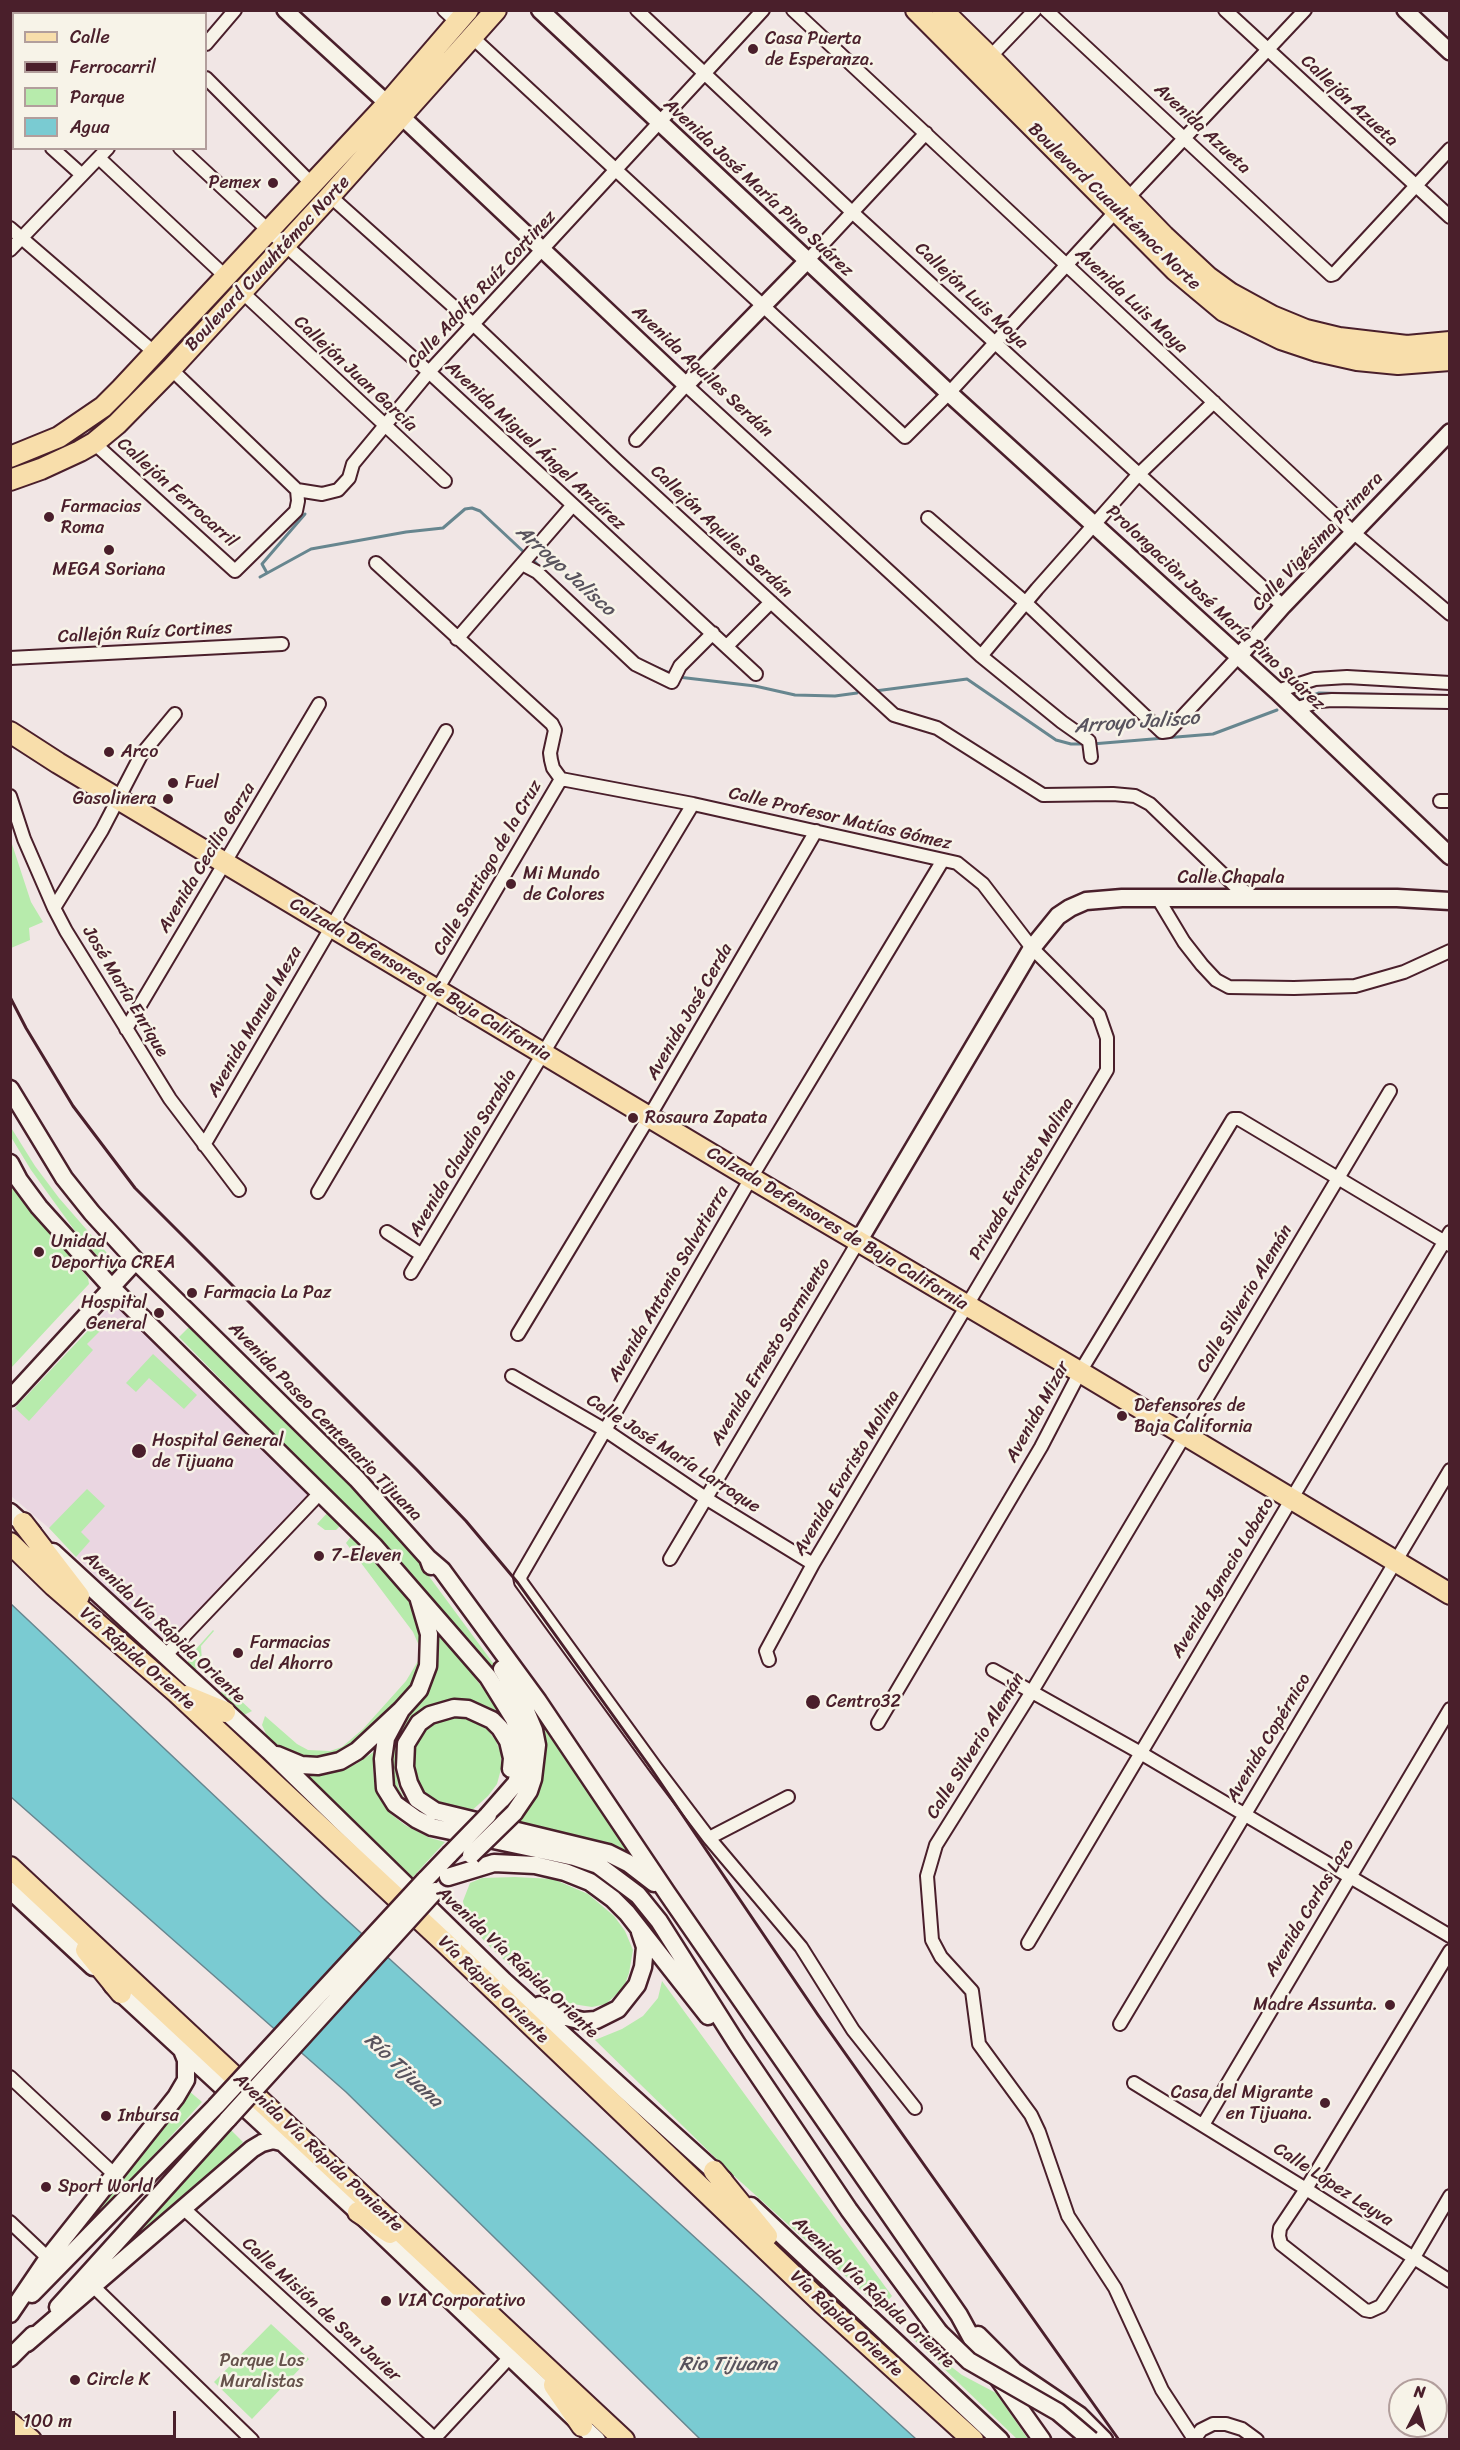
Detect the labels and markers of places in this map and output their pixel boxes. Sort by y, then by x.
place label: Casa Puerta de Esperanza. [765,28,875,70]
marker: Casa Puerta de Esperanza. [746,42,760,56]
place label: Pemex [209,172,261,194]
marker: Pemex [266,176,280,190]
place label: Farmacias Roma [61,496,141,538]
marker: Farmacias Roma [42,510,56,524]
marker: MEGA Soriana [102,543,116,557]
place label: MEGA Soriana [53,559,165,581]
place label: Arco [121,741,158,763]
marker: Arco [102,745,116,759]
place label: Fuel [185,772,219,794]
marker: Fuel [166,776,180,790]
place label: Gasolinera [73,788,156,810]
marker: Gasolinera [161,792,175,806]
place label: Mi Mundo de Colores [523,863,605,906]
marker: Mi Mundo de Colores [504,877,518,891]
place label: Rosaura Zapata [645,1107,767,1129]
marker: Rosaura Zapata [626,1111,640,1125]
place label: Unidad Deportiva CREA [51,1231,175,1274]
marker: Unidad Deportiva CREA [32,1245,46,1259]
place label: Farmacia La Paz [204,1282,331,1304]
marker: Farmacia La Paz [185,1286,199,1300]
place label: Hospital General [81,1292,147,1334]
marker: Hospital General [152,1306,166,1320]
place label: Defensores de Baja California [1134,1395,1252,1438]
marker: Defensores de Baja California [1115,1409,1129,1423]
place label: Hospital General de Tijuana [152,1430,284,1472]
marker: Hospital General de Tijuana [130,1442,148,1460]
place label: 7-Eleven [331,1545,401,1567]
marker: 7-Eleven [312,1549,326,1563]
place label: Farmacias del Ahorro [250,1632,333,1674]
marker: Farmacias del Ahorro [231,1646,245,1660]
place label: Centro32 [826,1691,901,1713]
marker: Centro32 [804,1693,822,1711]
place label: Madre Assunta. [1253,1994,1378,2016]
marker: Madre Assunta. [1383,1998,1397,2012]
place label: Casa del Migrante en Tijuana. [1171,2082,1313,2124]
marker: Casa del Migrante en Tijuana. [1318,2096,1332,2110]
place label: Inbursa [118,2105,179,2127]
marker: Inbursa [99,2109,113,2123]
place label: Sport World [58,2176,152,2198]
marker: Sport World [39,2180,53,2194]
place label: VIA Corporativo [398,2290,525,2312]
marker: VIA Corporativo [379,2294,393,2308]
place label: Circle K [87,2369,150,2391]
marker: Circle K [68,2373,82,2387]

